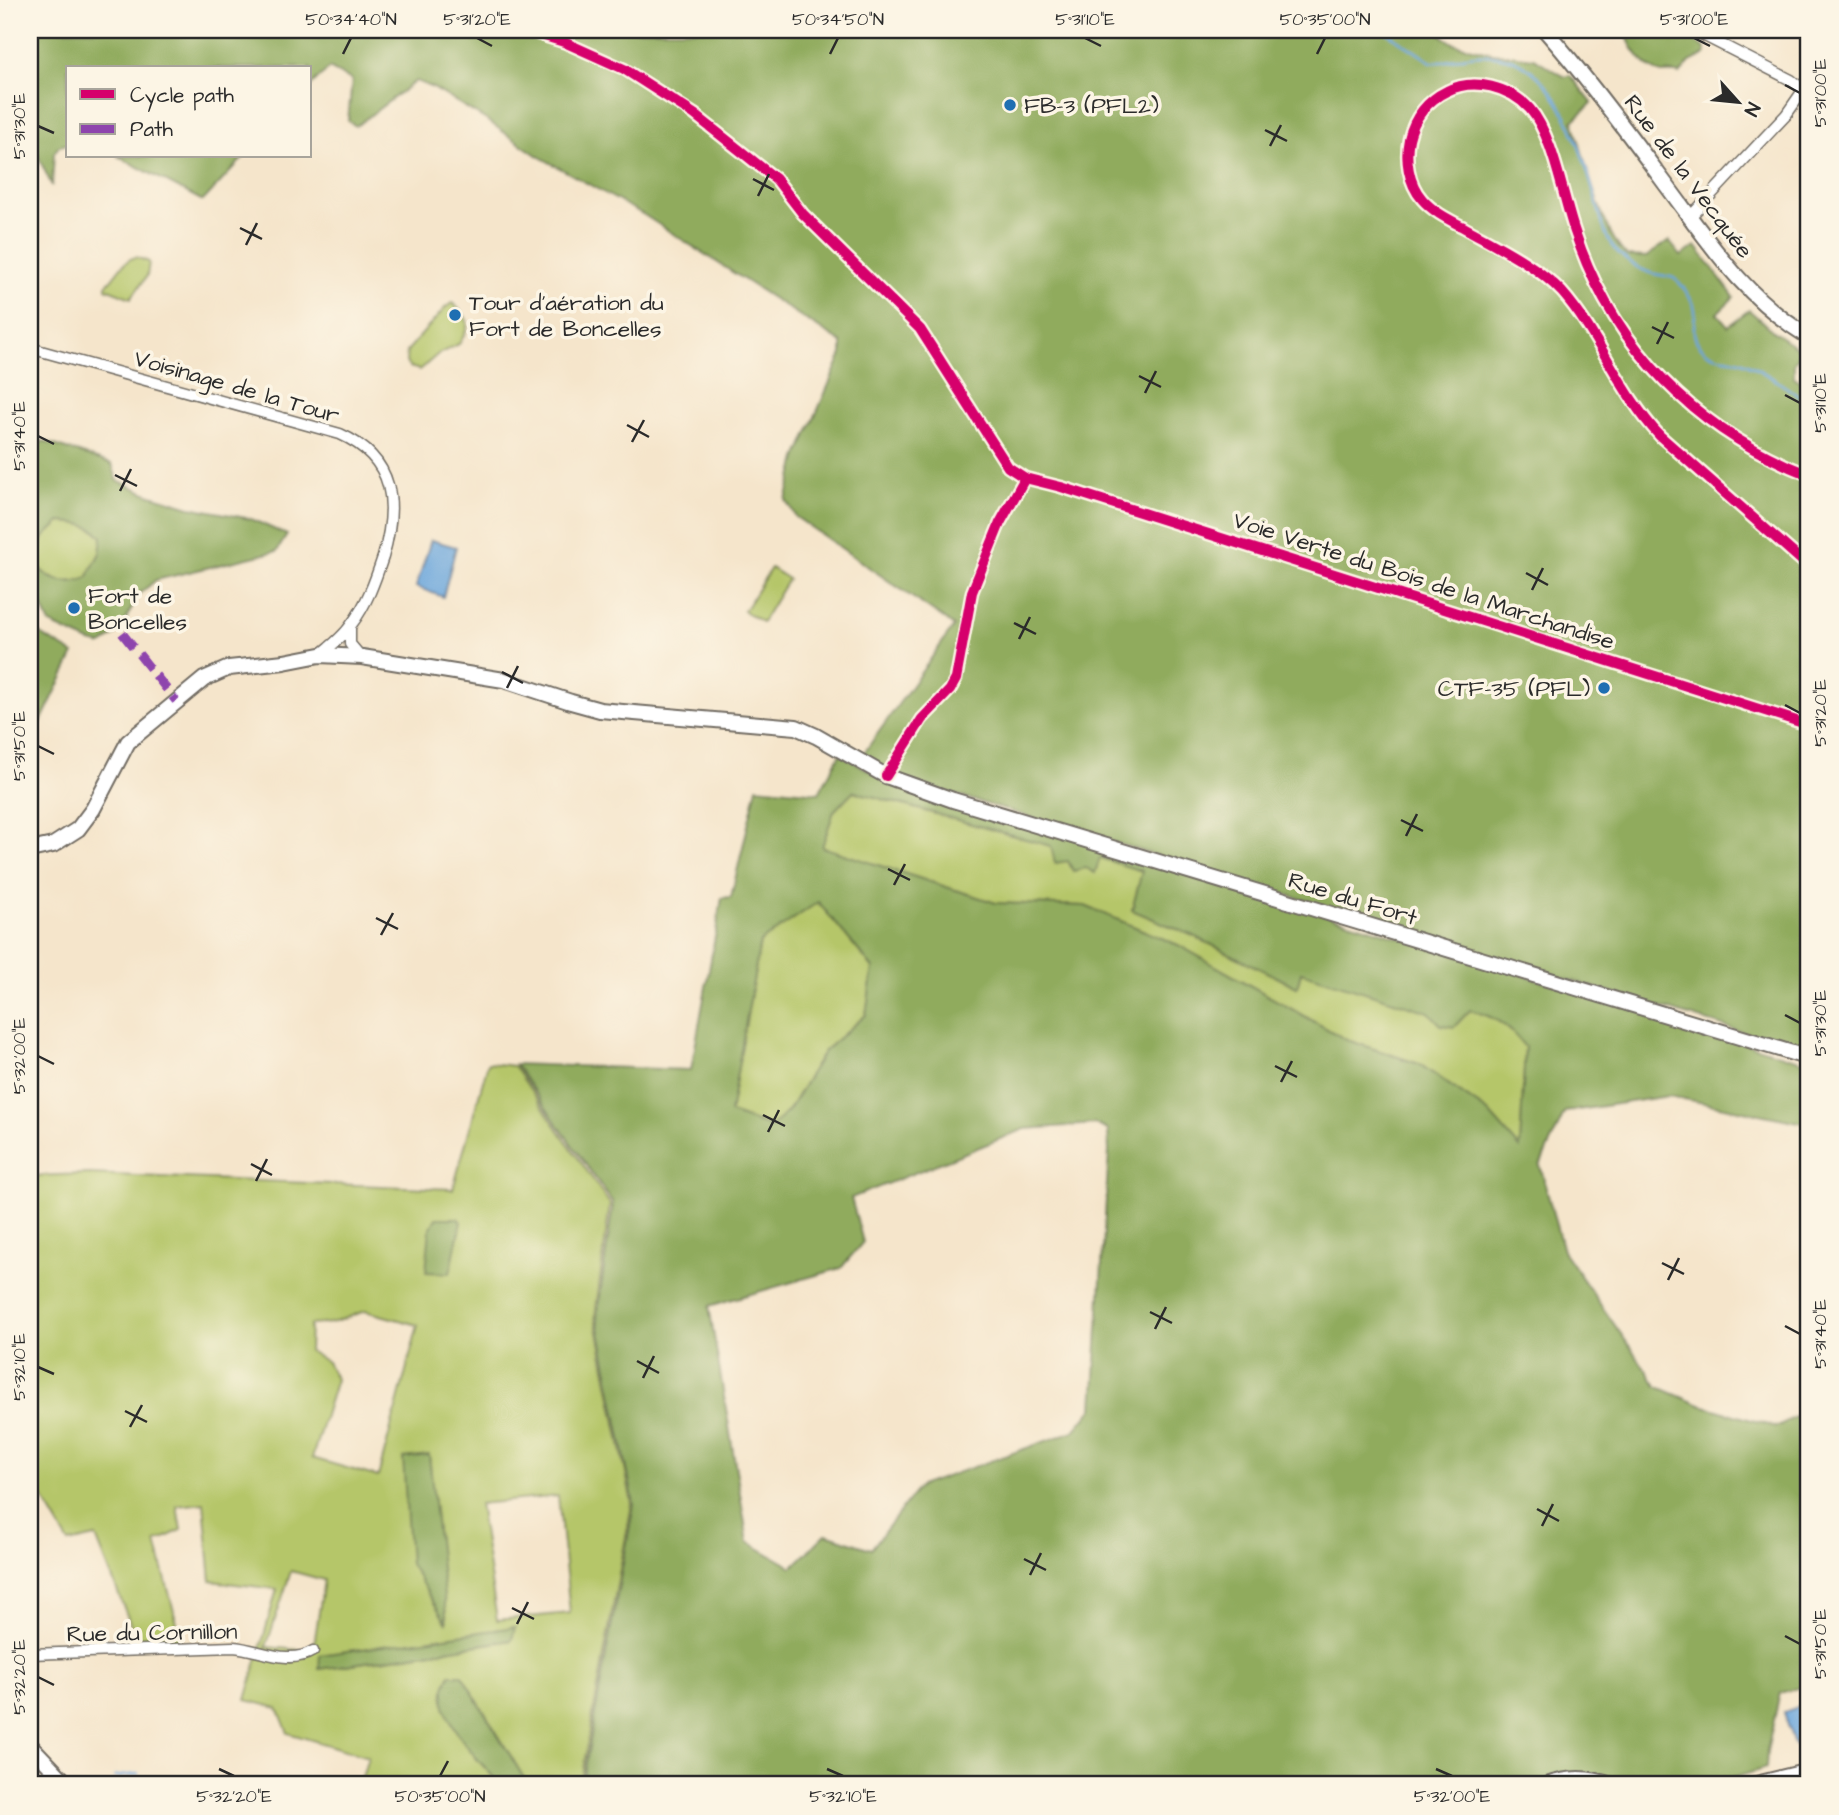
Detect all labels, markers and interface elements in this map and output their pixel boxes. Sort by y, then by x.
text: 50°34'40"N [305,7,397,32]
text: 5°31'20"E [443,7,511,32]
text: 50°34'50"N [792,7,884,32]
text: 5°31'10"E [1055,7,1115,32]
text: 50°35'00"N [1279,7,1371,32]
text: 5°31'00"E [1660,7,1729,32]
text: 5°31'00"E [1808,58,1833,127]
legend [66,66,312,158]
north arrow [1702,66,1772,136]
text: Cycle path [130,81,235,112]
street label: Rue de la Vecquée [1616,88,1760,265]
place label: FB-3 (PFL2) [1024,90,1159,122]
text: 5°31'30"E [7,92,32,159]
marker: FB-3 (PFL2) [1002,97,1018,113]
text: N [1737,98,1767,121]
text: Path [130,115,174,144]
place label: Tour d'aération du Fort de Boncelles [469,287,664,345]
marker: Tour d'aération du Fort de Boncelles [447,307,463,323]
street label: Voisinage de la Tour [130,342,343,433]
text: 5°31'10"E [1808,373,1833,433]
text: 5°31'40"E [7,401,32,471]
street label: Voie Verte du Bois de la Marchandise [1229,504,1618,658]
place label: Fort de Boncelles [88,580,187,638]
marker: Fort de Boncelles [66,600,82,616]
place label: CTF-35 (PFL) [1438,673,1590,705]
text: 5°31'20"E [1808,679,1833,747]
marker: CTF-35 (PFL) [1596,680,1612,696]
text: 5°31'50"E [7,711,32,781]
street label: Rue du Fort [1284,864,1422,934]
text: 5°31'30"E [1808,989,1833,1056]
text: 5°32'00"E [7,1017,32,1094]
text: 5°31'40"E [1808,1299,1833,1369]
text: 5°32'10"E [7,1333,32,1401]
text: 5°31'50"E [1808,1609,1833,1679]
street label: Rue du Cornillon [66,1616,238,1650]
text: 5°32'20"E [7,1639,32,1715]
text: 5°32'20"E [196,1784,272,1809]
text: 50°35'00"N [394,1784,486,1809]
text: 5°32'10"E [809,1784,877,1809]
text: 5°32'00"E [1414,1784,1491,1809]

